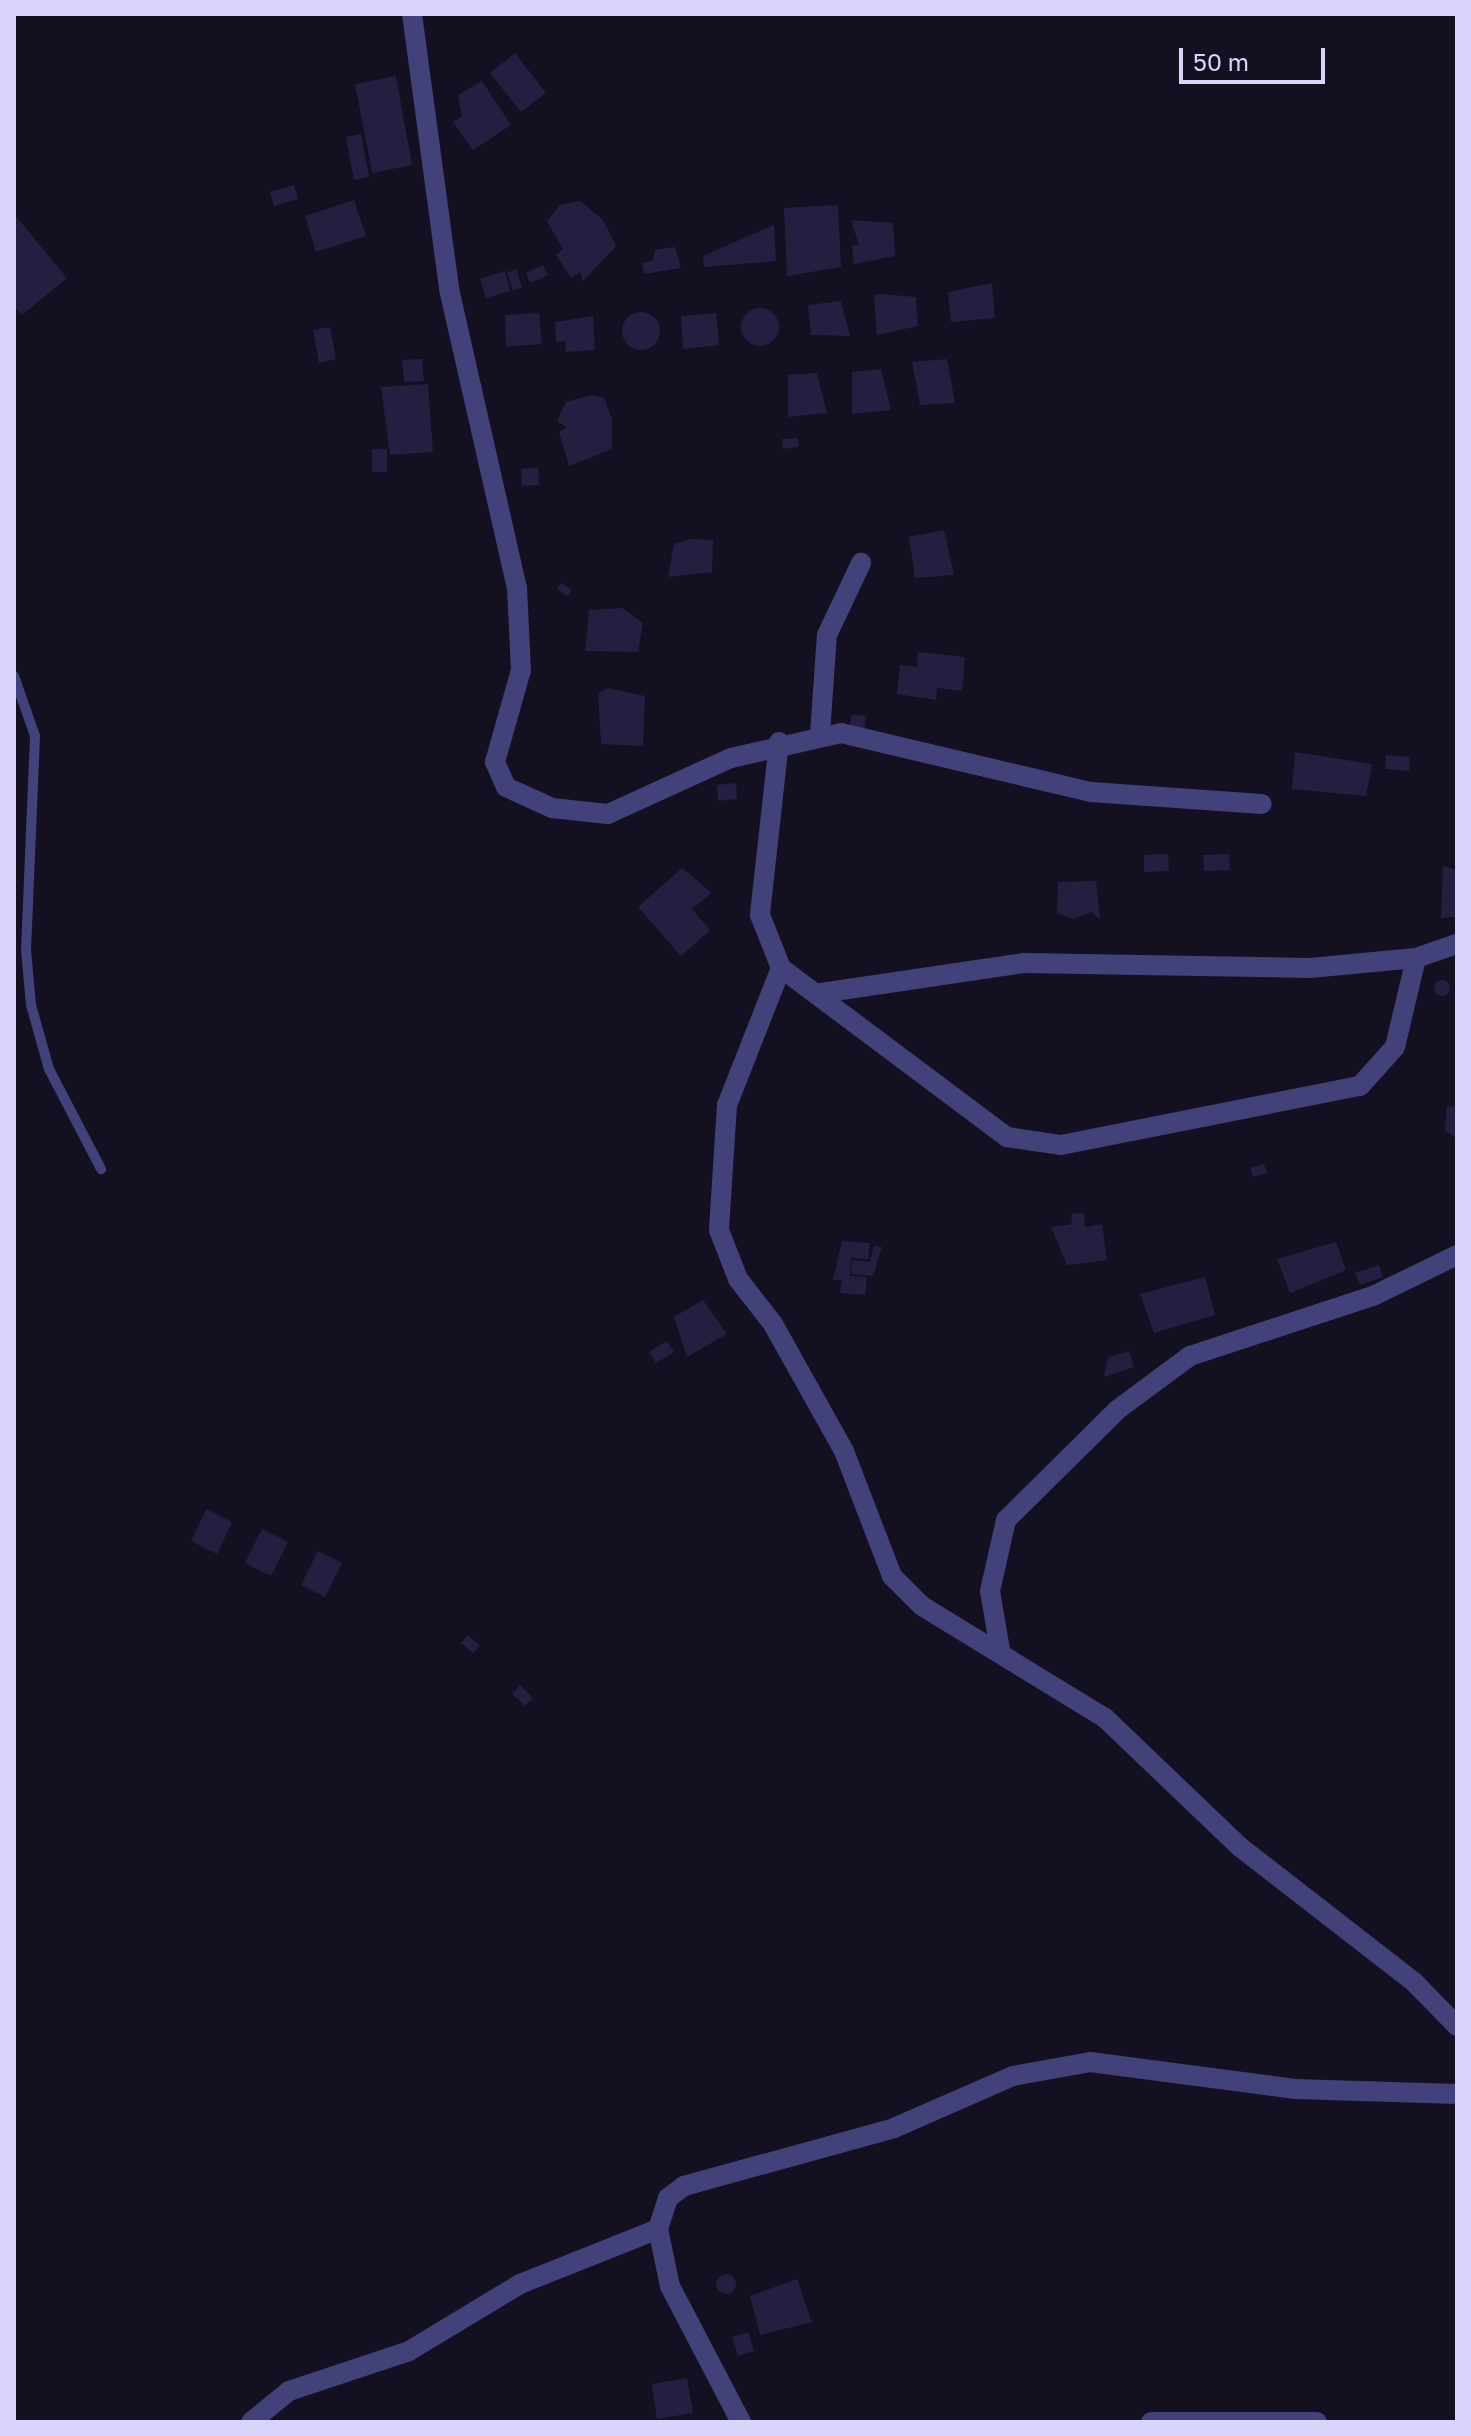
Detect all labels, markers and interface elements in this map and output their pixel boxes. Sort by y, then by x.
scale bar [1183,32,1329,82]
text: 50 m [1193,47,1249,76]

